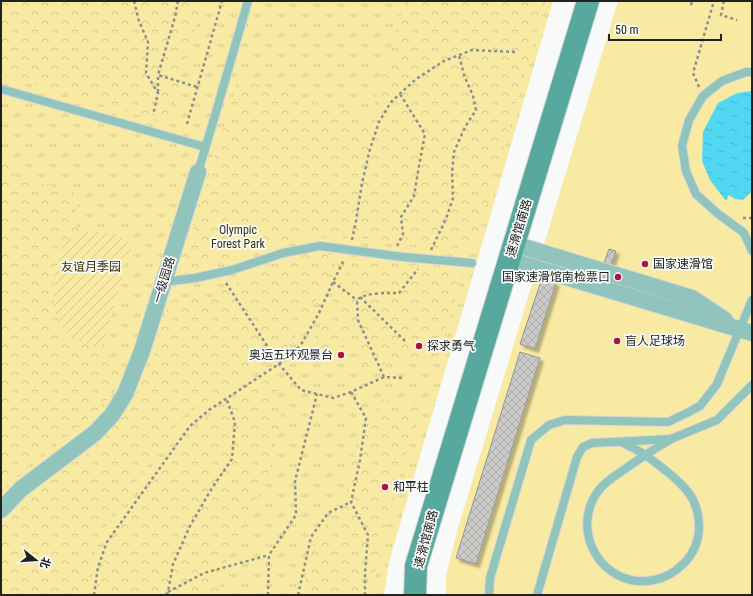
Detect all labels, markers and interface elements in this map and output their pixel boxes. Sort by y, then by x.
scale bar [609,16,721,42]
text: 50 m [615,23,639,37]
street label: 速滑馆南路 [504,197,534,259]
park label: Olympic Forest Park [211,223,266,251]
street label: 一级园路 [150,255,178,305]
place label: 国家速滑馆 [653,257,713,271]
marker: 国家速滑馆 [640,259,650,269]
park label: 友谊月季园 [61,260,121,274]
place label: 国家速滑馆南检票口 [502,270,610,284]
marker: 国家速滑馆南检票口 [613,272,623,282]
place label: 盲人足球场 [625,334,685,348]
marker: 盲人足球场 [612,336,622,346]
place label: 探求勇气 [427,339,475,353]
marker: 探求勇气 [414,341,424,351]
place label: 奥运五环观景台 [249,348,333,362]
marker: 奥运五环观景台 [336,350,346,360]
place label: 和平柱 [393,480,429,494]
marker: 和平柱 [380,482,390,492]
street label: 速滑馆南路 [411,508,441,570]
north arrow [16,540,56,580]
text: 北 [37,556,53,570]

